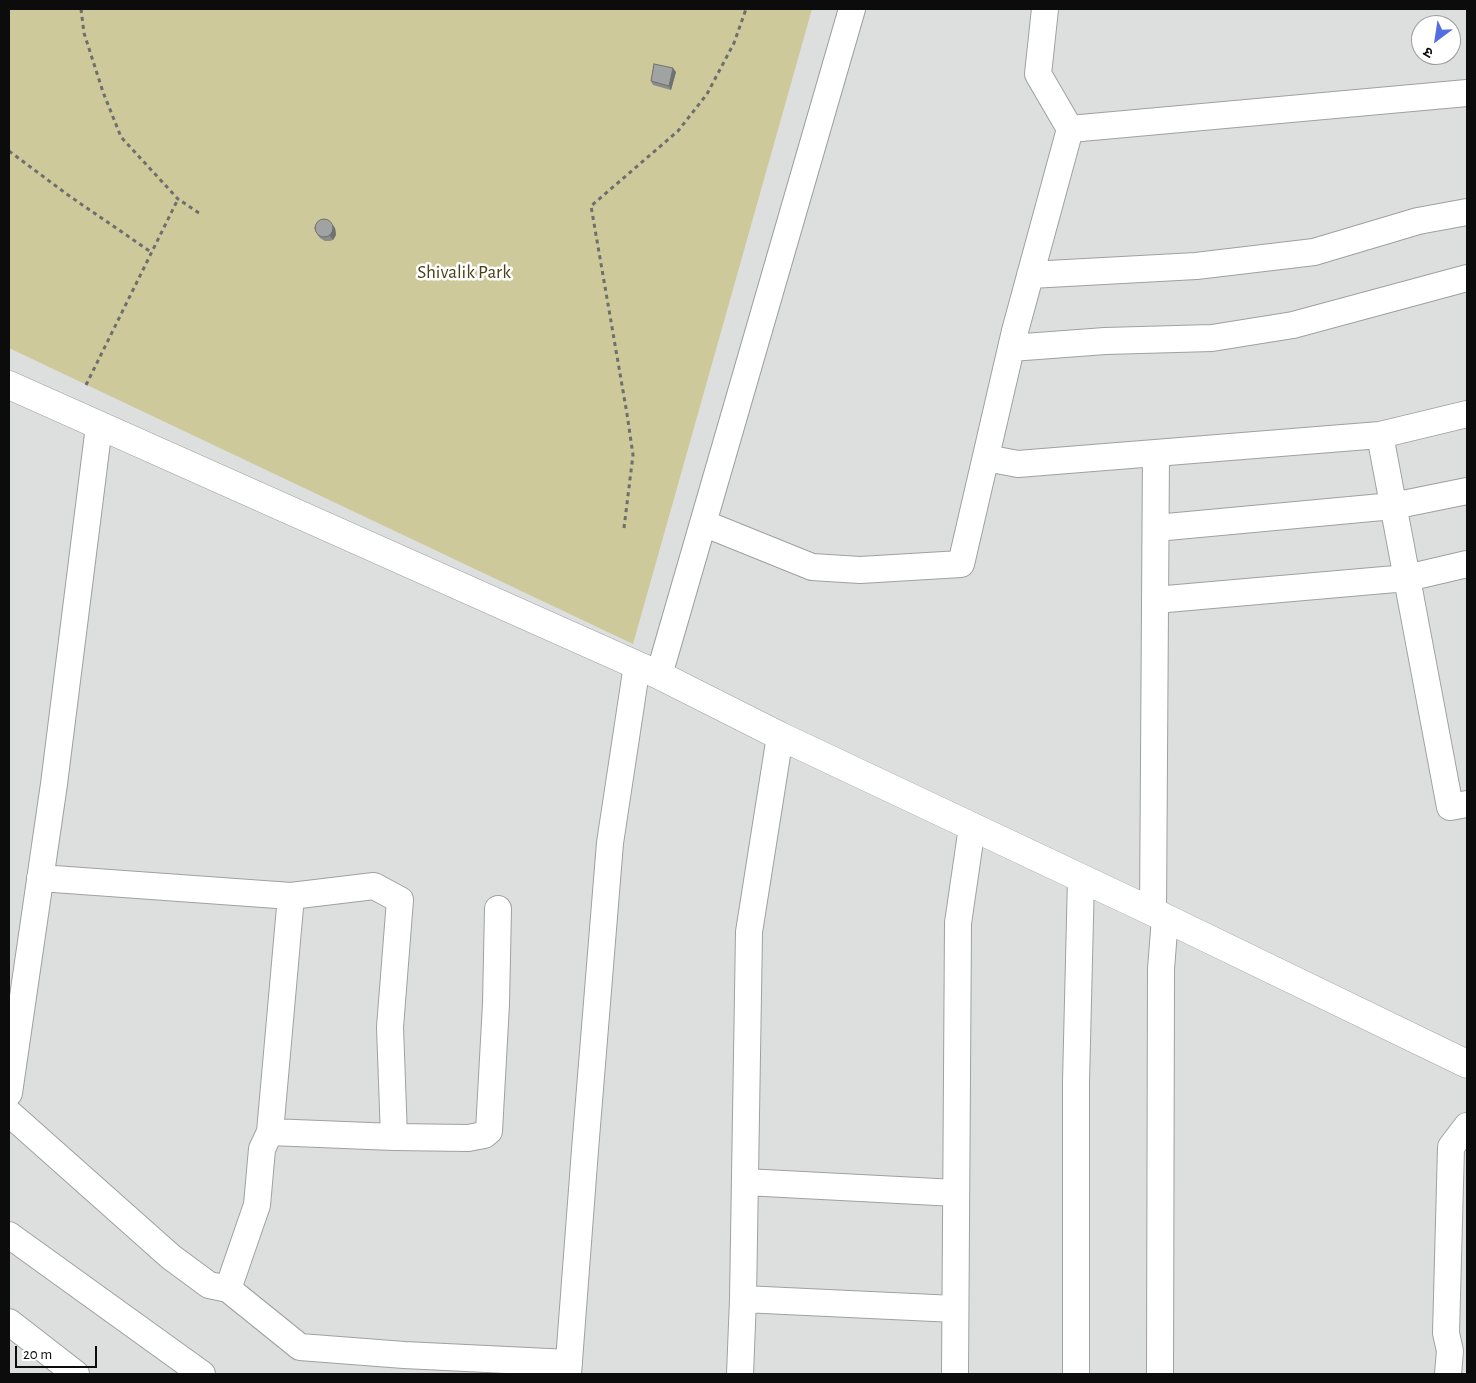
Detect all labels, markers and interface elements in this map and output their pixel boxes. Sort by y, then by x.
north arrow [1411,15,1461,65]
text: उ [1422,44,1436,60]
park label: Shivalik Park [417,261,511,283]
scale bar [18,1336,100,1368]
text: 20 m [23,1347,52,1362]

